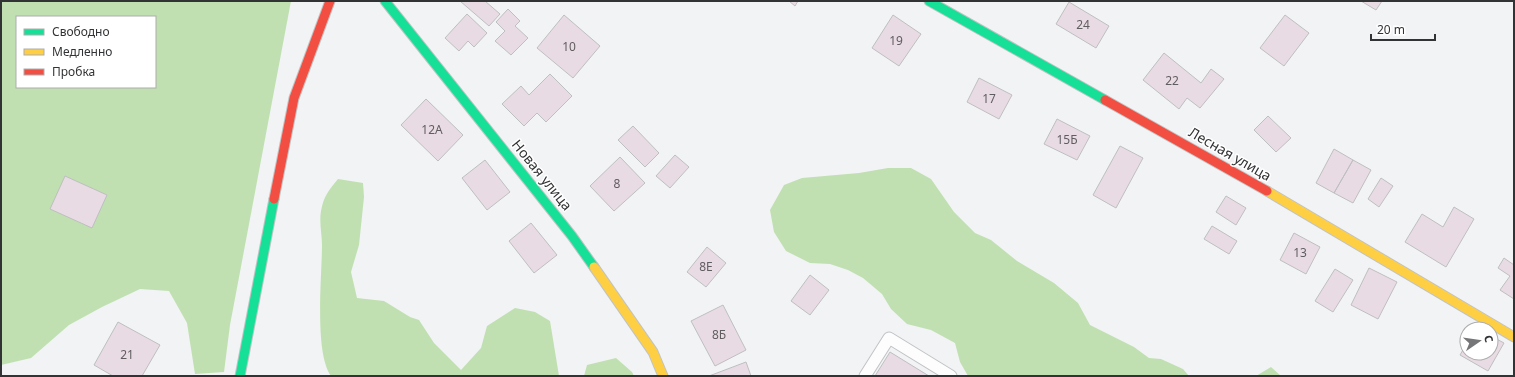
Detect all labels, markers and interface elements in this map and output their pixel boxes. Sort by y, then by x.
legend [16,16,156,88]
house number: 24 [1076,16,1090,33]
scale bar [1371,16,1435,42]
text: 20 m [1377,21,1405,38]
text: Свободно [52,23,110,40]
house number: 19 [889,32,903,49]
house number: 10 [562,38,576,55]
text: Медленно [52,43,112,60]
text: Пробка [52,63,95,80]
house number: 22 [1165,72,1179,89]
house number: 17 [982,90,996,107]
house number: 12А [421,121,443,138]
street label: Лесная улица [1186,122,1275,185]
house number: 15Б [1056,131,1078,148]
street label: Новая улица [508,135,577,214]
house number: 8 [614,175,621,192]
house number: 13 [1293,244,1307,261]
house number: 8Е [699,258,713,275]
north arrow [1459,321,1499,361]
house number: 8Б [712,326,726,343]
text: С [1481,333,1497,344]
house number: 21 [120,346,134,363]

